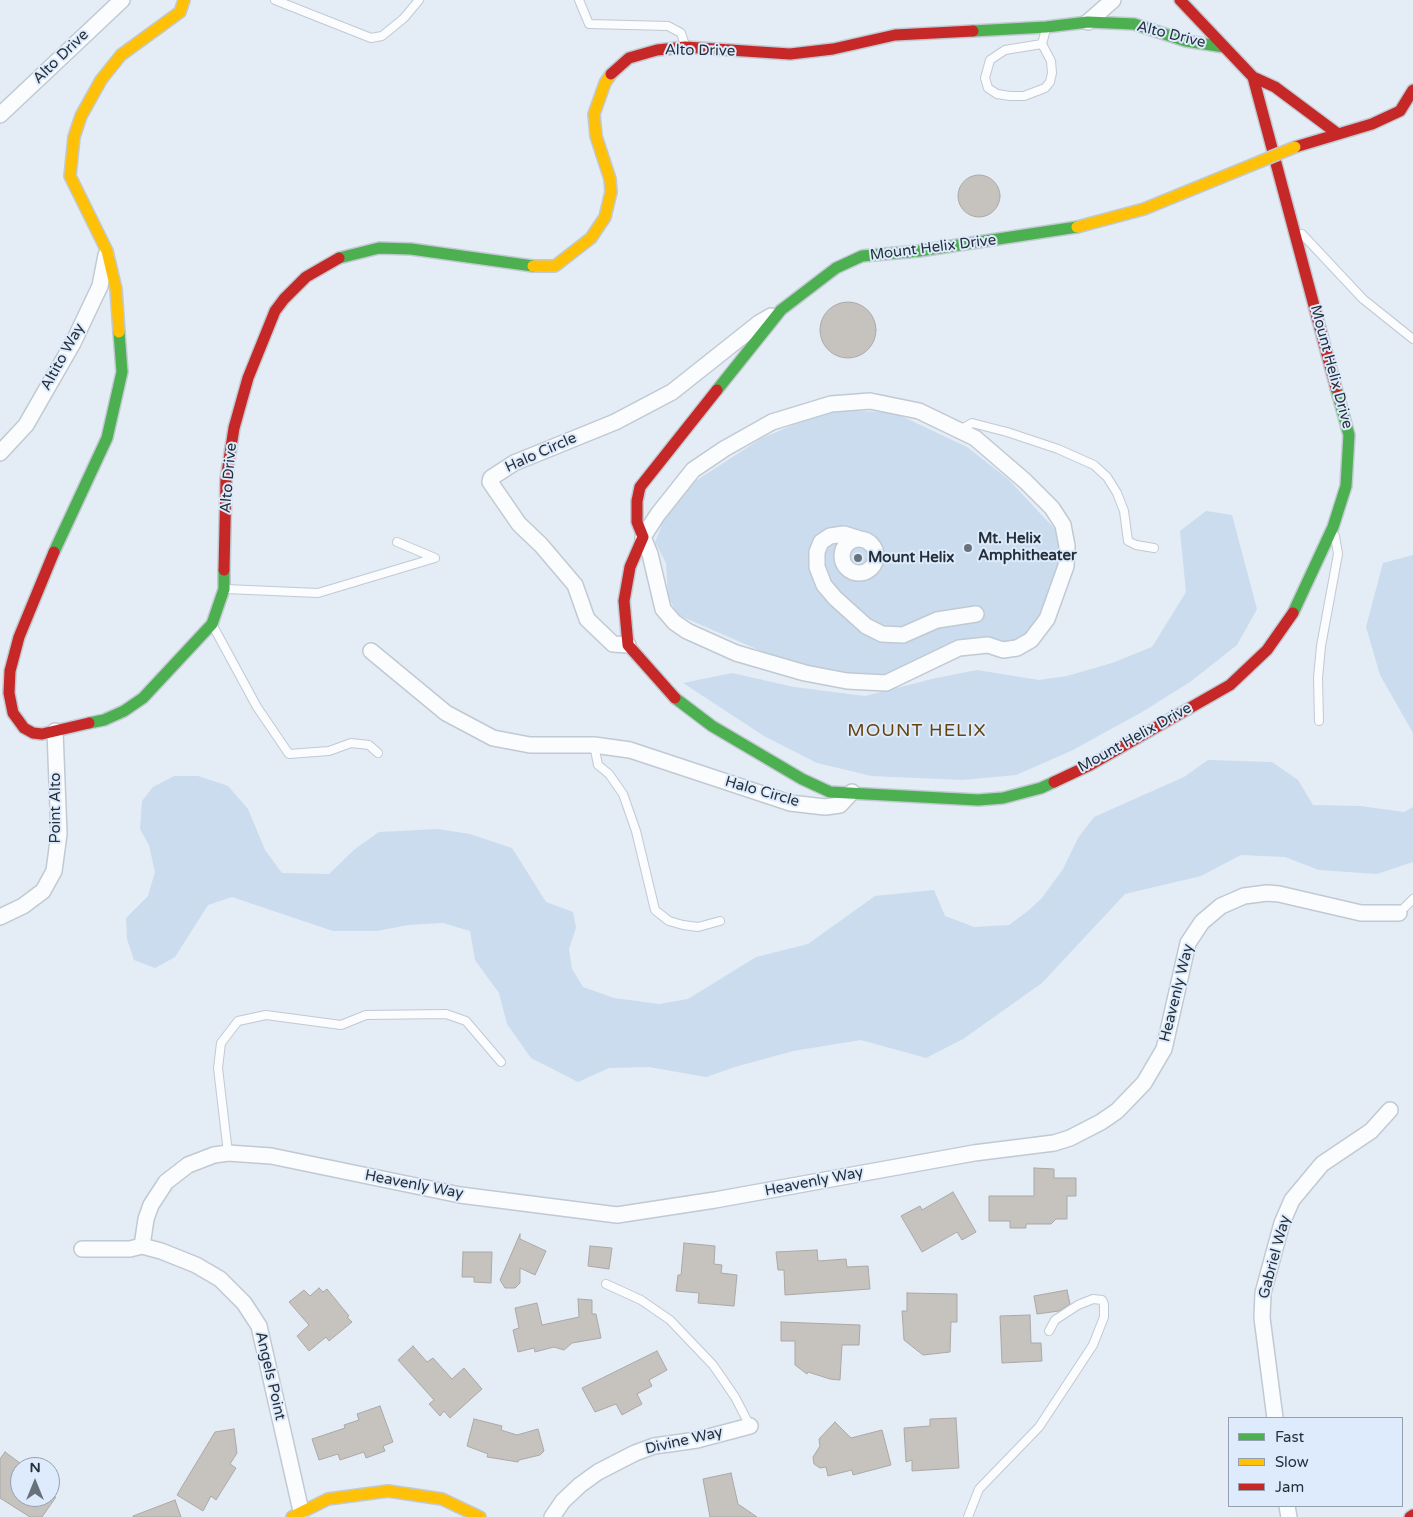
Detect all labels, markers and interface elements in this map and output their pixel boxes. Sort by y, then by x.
street label: Alto Drive [1135,18,1207,52]
street label: Alto Drive [29,26,93,88]
street label: Alto Drive [665,41,735,61]
street label: Mount Helix Drive [869,231,997,265]
street label: Mount Helix Drive [1306,303,1356,431]
street label: Altito Way [37,320,89,394]
street label: Halo Circle [502,429,580,477]
street label: Alto Drive [217,442,241,514]
place label: Mt. Helix Amphitheater [978,530,1077,565]
marker: Mt. Helix Amphitheater [962,542,974,554]
place label: Mount Helix [868,549,954,567]
marker: Mount Helix [852,552,864,564]
street label: Mount Helix Drive [1075,699,1195,777]
district label: MOUNT HELIX [846,720,988,742]
street label: Point Alto [47,773,65,843]
street label: Halo Circle [723,773,801,811]
street label: Heavenly Way [1156,942,1198,1044]
street label: Heavenly Way [763,1164,865,1200]
street label: Heavenly Way [363,1167,465,1203]
street label: Gabriel Way [1255,1213,1295,1301]
street label: Angels Point [251,1330,289,1422]
legend [1228,1417,1403,1507]
street label: Divine Way [644,1423,724,1459]
text: Fast [1275,1428,1304,1446]
text: Slow [1275,1453,1309,1471]
north arrow [10,1457,60,1507]
text: N [29,1459,41,1476]
text: Jam [1275,1478,1304,1496]

